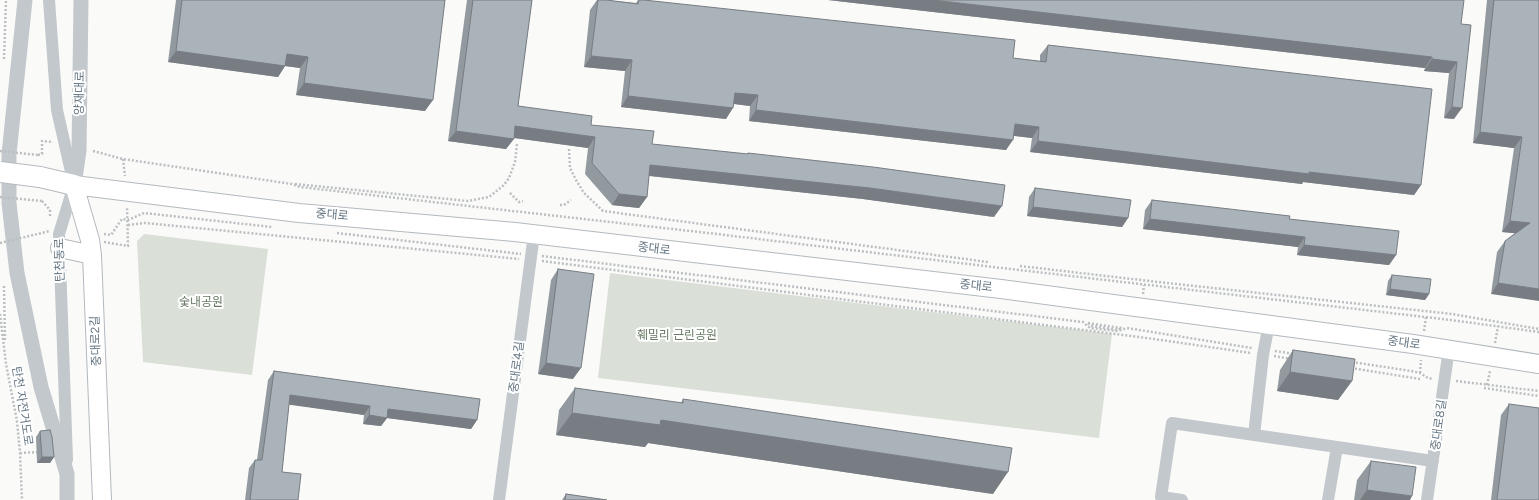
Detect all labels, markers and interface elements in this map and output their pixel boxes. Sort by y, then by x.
street label: 양재대로 [72,71,88,115]
street label: 중대로 [315,206,349,224]
street label: 탄천동로 [52,238,68,282]
street label: 중대로 [637,240,671,258]
street label: 중대로 [959,277,993,295]
park label: 숯내공원 [179,295,223,309]
street label: 중대로2길 [88,315,104,367]
park label: 훼밀리 근린공원 [637,328,717,342]
street label: 중대로 [1387,334,1421,352]
street label: 중대로4길 [507,341,527,393]
street label: 탄천 자전거도로 [9,365,35,447]
street label: 중대로8길 [1428,398,1450,452]

